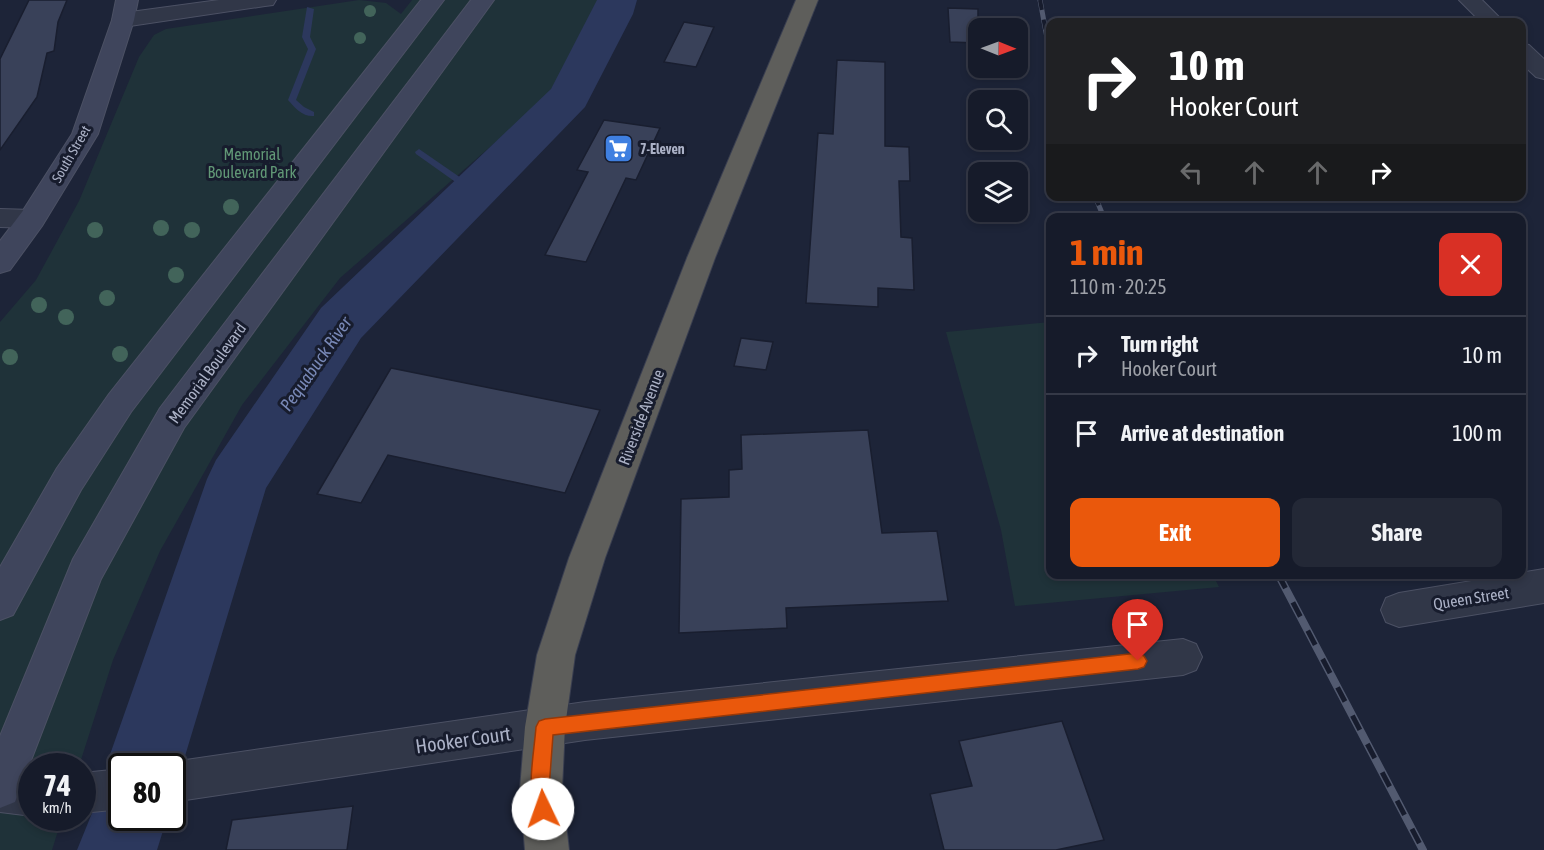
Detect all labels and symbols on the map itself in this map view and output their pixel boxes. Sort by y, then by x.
north arrow [968,18,1028,78]
street label: South Street [48,123,94,185]
supermarket icon: 7-Eleven [603,133,635,165]
place label: 7-Eleven [640,141,685,157]
park label: Memorial Boulevard Park [207,145,297,181]
water label: Pequabuck River [275,312,356,415]
street label: Memorial Boulevard [165,319,249,427]
street label: Riverside Avenue [615,367,667,467]
street label: Queen Street [1432,583,1511,613]
pin [1112,599,1163,661]
street label: Hooker Court [414,721,512,758]
speed limit sign: 80 [108,753,186,831]
position arrow [511,777,575,841]

